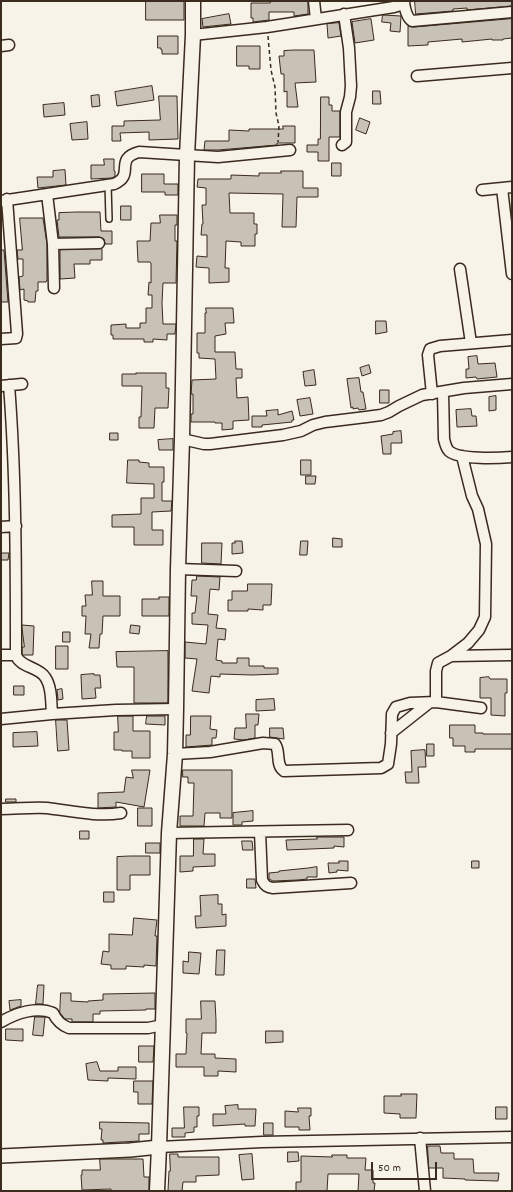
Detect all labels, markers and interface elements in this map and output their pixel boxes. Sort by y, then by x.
scale bar [373,1154,439,1180]
text: 50 m [378,1160,401,1177]

